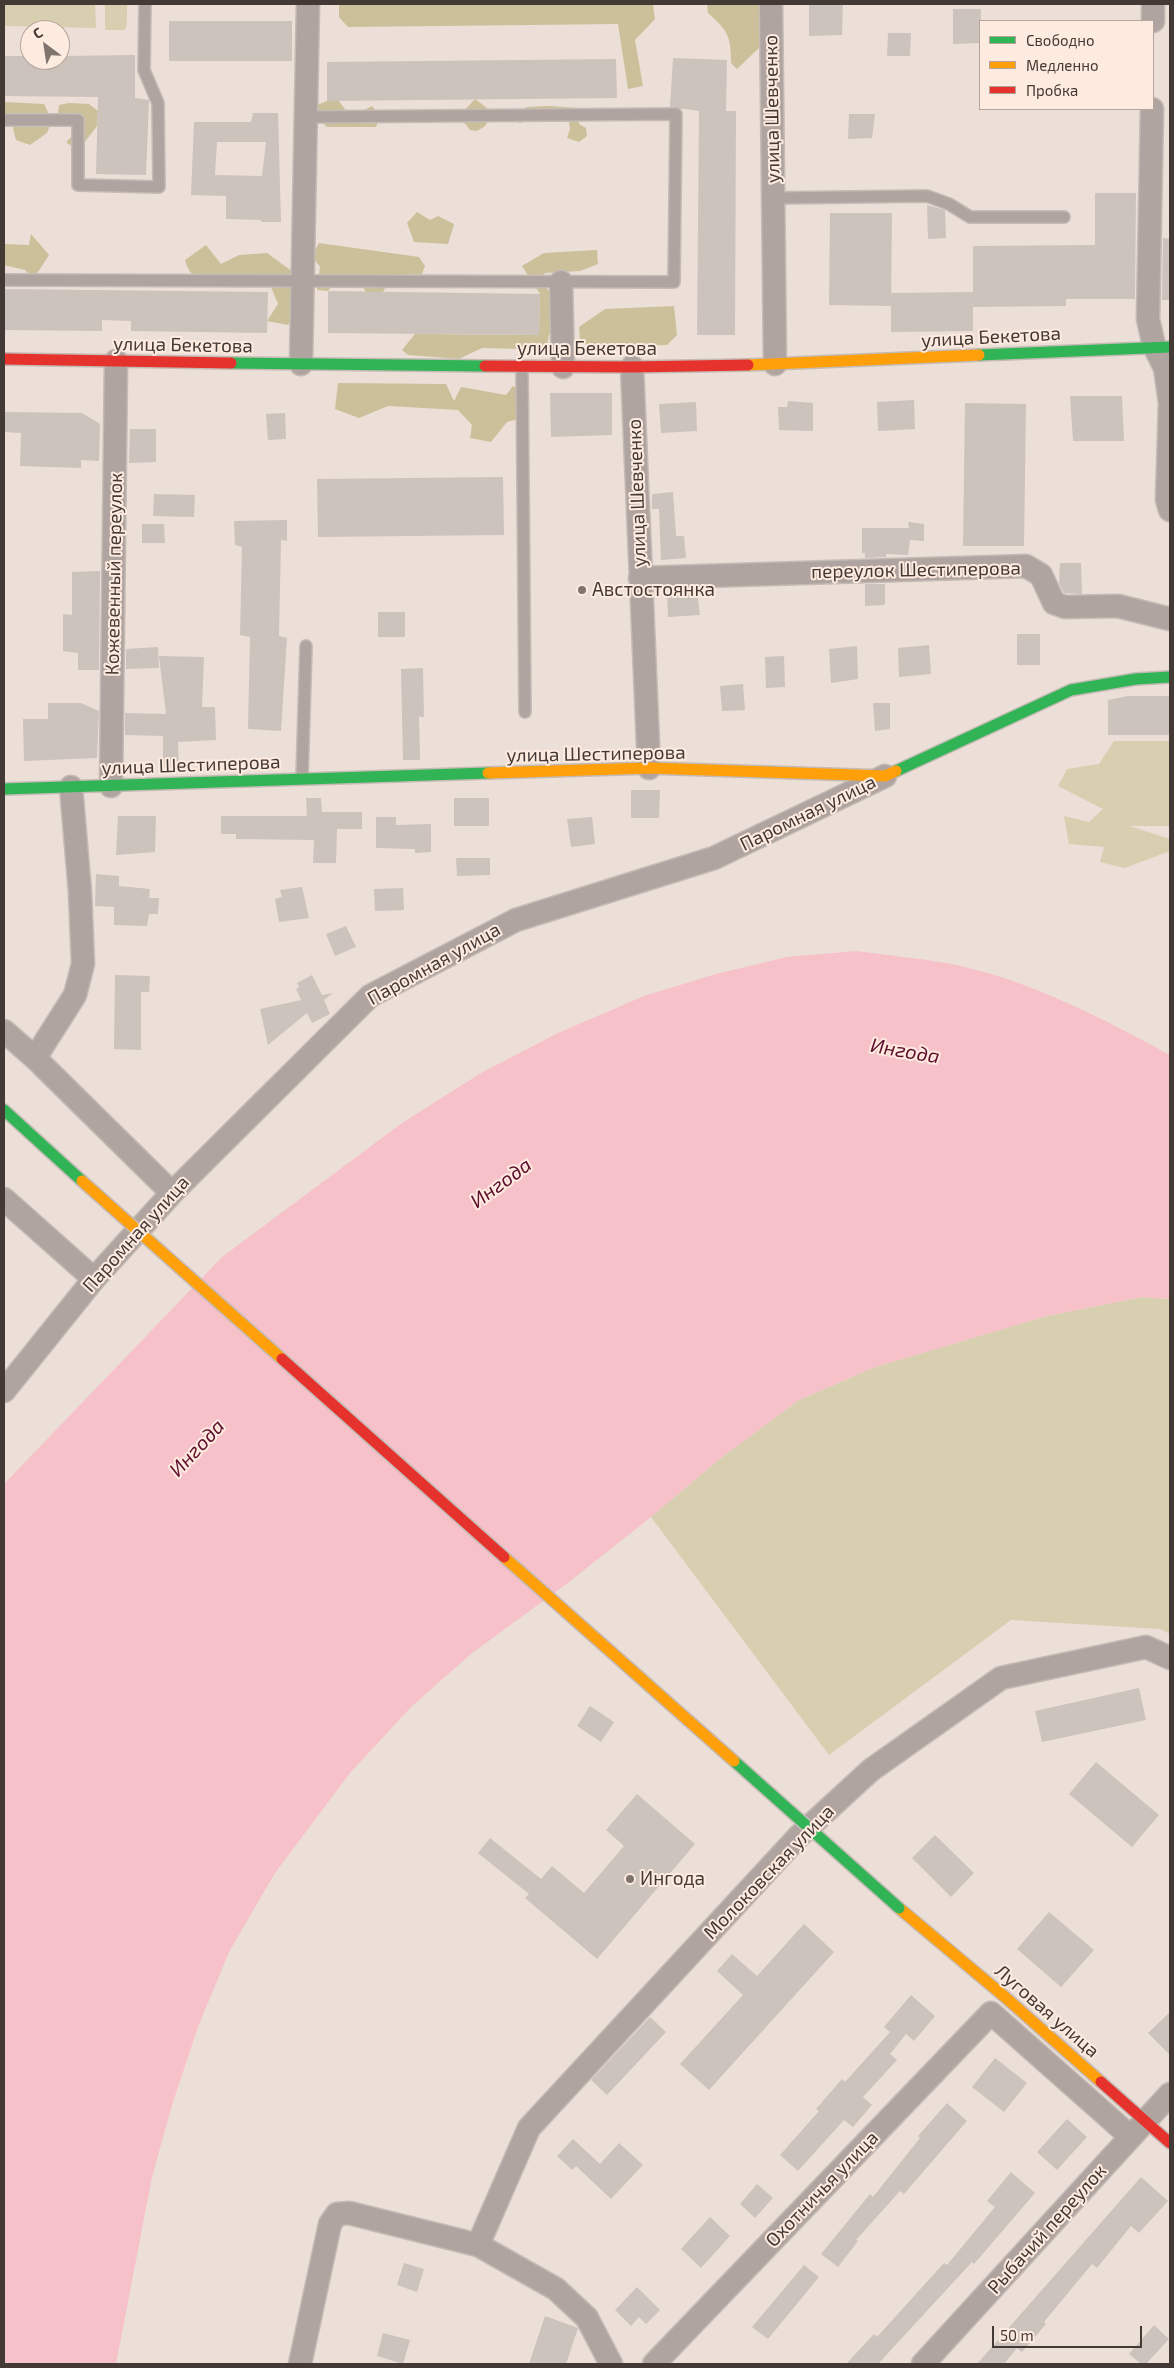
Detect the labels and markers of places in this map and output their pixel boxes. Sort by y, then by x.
place label: Австостоянка [592,579,715,601]
marker: Австостоянка [576,584,588,596]
place label: Ингода [640,1868,705,1890]
marker: Ингода [624,1873,636,1885]

